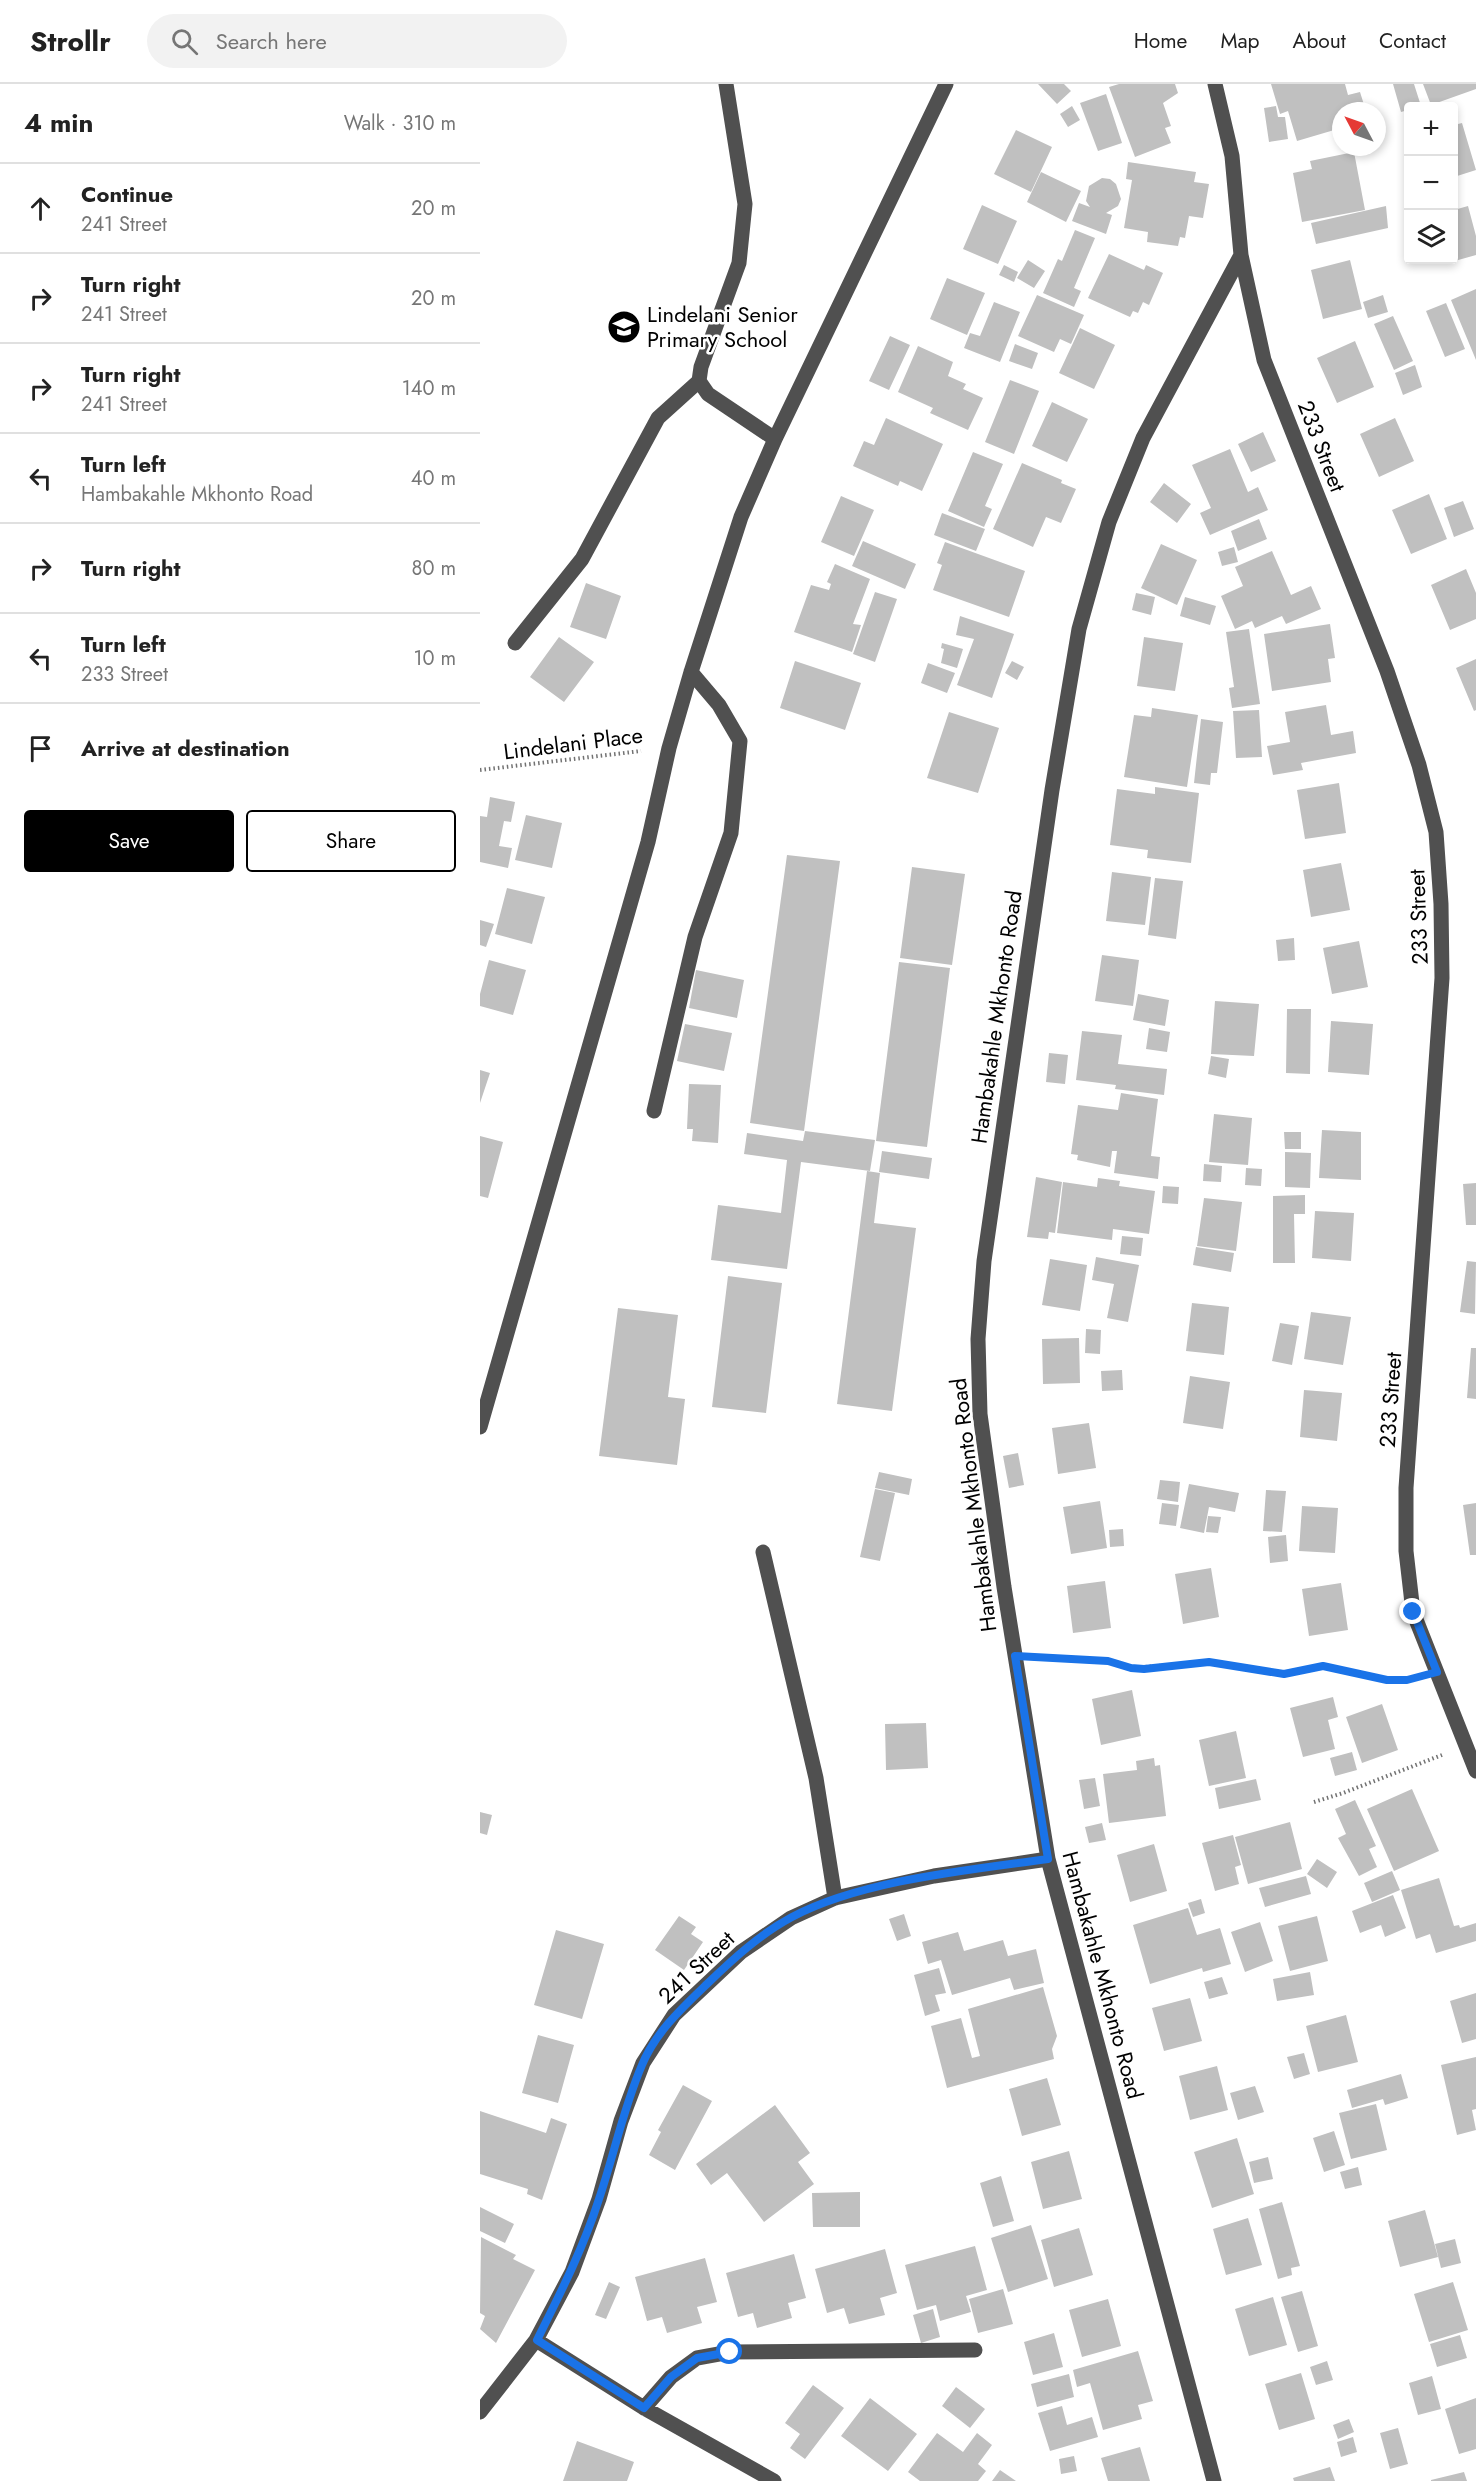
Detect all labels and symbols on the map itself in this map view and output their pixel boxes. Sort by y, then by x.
north arrow [1332,102,1386,156]
place label: Lindelani Senior Primary School [647,298,798,355]
school or university icon: Lindelani Senior Primary School [606,309,642,345]
street label: 233 Street [1290,396,1354,497]
street label: Lindelani Place [502,719,644,767]
street label: 233 Street [1400,868,1436,965]
street label: Hambakahle Mkhonto Road [962,888,1030,1146]
street label: 233 Street [1371,1350,1409,1449]
street label: Hambakahle Mkhonto Road [942,1376,1004,1634]
route end [1399,1598,1425,1624]
street label: Hambakahle Mkhonto Road [1054,1848,1152,2102]
street label: 241 Street [651,1923,742,2011]
route start [716,2338,742,2364]

